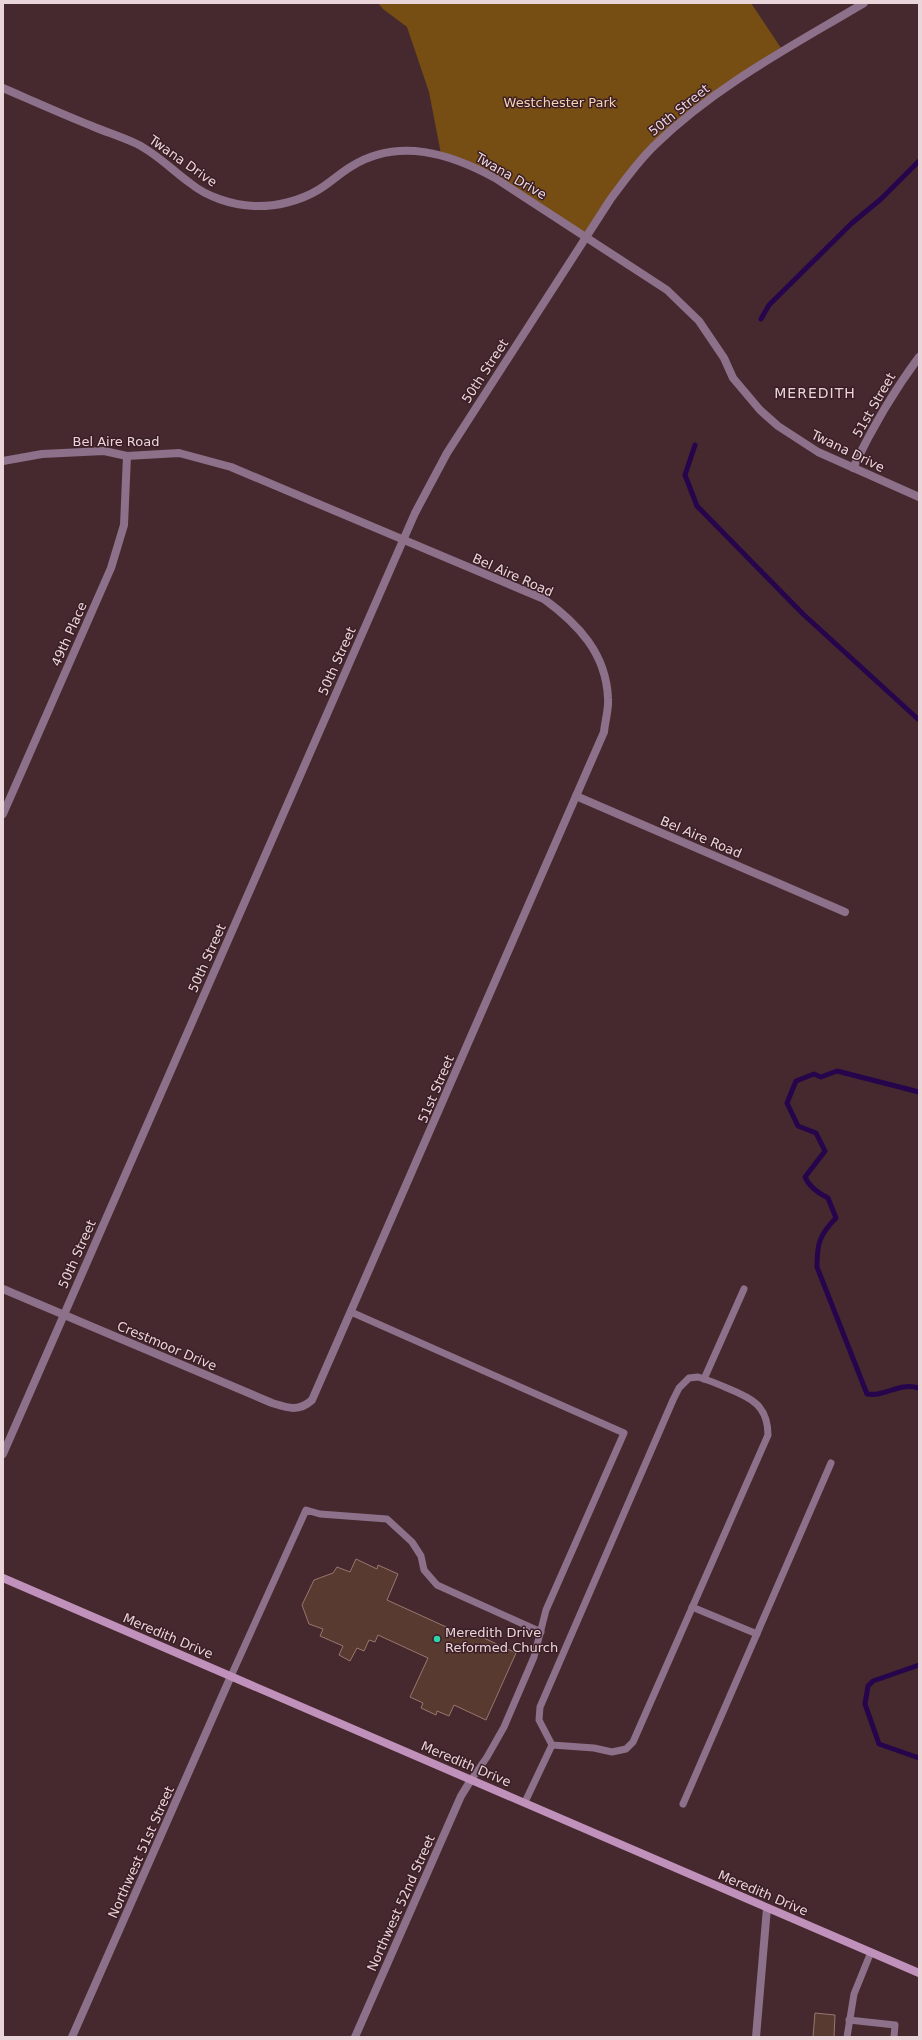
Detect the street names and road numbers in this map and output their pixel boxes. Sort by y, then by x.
street label: 50th Street [646,81,712,139]
street label: Twana Drive [145,132,220,190]
street label: Twana Drive [472,149,549,202]
street label: 50th Street [459,336,511,406]
street label: 51st Street [849,370,899,440]
street label: Twana Drive [808,426,887,475]
street label: Bel Aire Road [73,434,159,449]
street label: Bel Aire Road [470,550,556,600]
street label: 49th Place [48,600,90,668]
street label: 50th Street [315,624,359,698]
street label: Bel Aire Road [658,813,744,861]
street label: 50th Street [185,921,229,995]
street label: 51st Street [415,1053,457,1125]
street label: 50th Street [55,1217,99,1291]
street label: Crestmoor Drive [115,1318,219,1374]
street label: Meredith Drive [121,1610,215,1662]
street label: Meredith Drive [419,1738,513,1790]
street label: Northwest 51st Street [105,1784,177,1920]
street label: Northwest 52nd Street [364,1832,438,1974]
street label: Meredith Drive [716,1867,810,1919]

